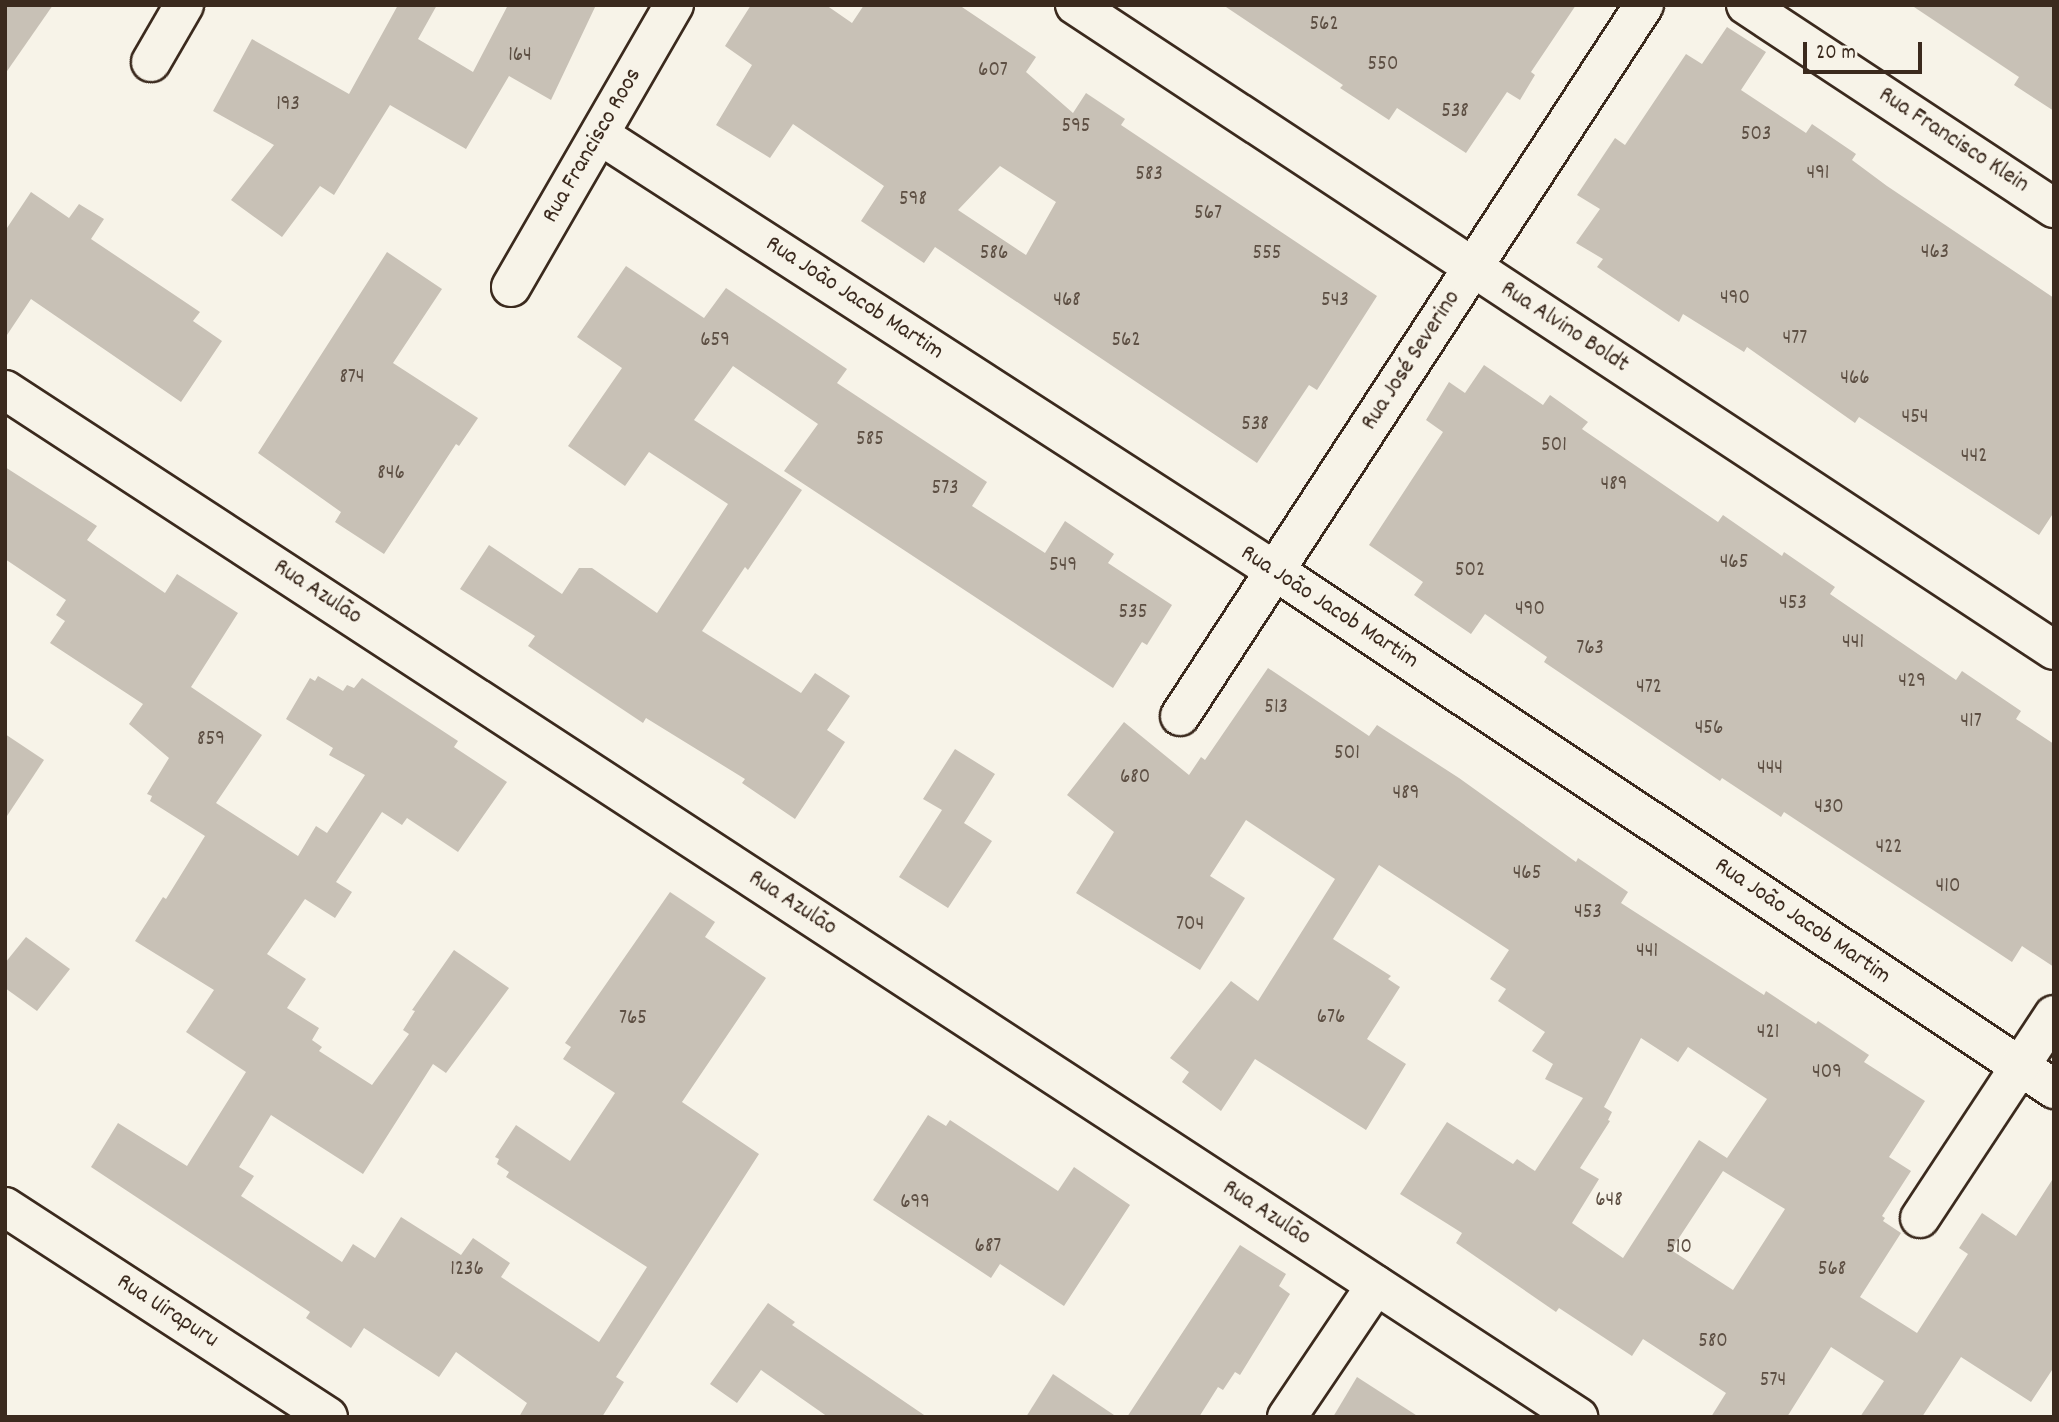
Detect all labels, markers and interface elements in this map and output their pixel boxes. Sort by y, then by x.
house number: 562 [1309,12,1339,38]
scale bar [1807,28,1926,72]
text: 20 m [1816,39,1856,69]
house number: 164 [508,43,532,69]
house number: 550 [1368,52,1398,78]
house number: 607 [978,58,1008,84]
street label: Rua Francisco Roos [537,64,649,228]
street label: Rua Francisco Klein [1872,82,2034,200]
house number: 193 [276,92,300,118]
house number: 538 [1441,99,1469,125]
house number: 595 [1061,114,1091,140]
house number: 503 [1741,122,1771,148]
house number: 491 [1807,161,1829,187]
house number: 583 [1135,162,1163,188]
house number: 598 [899,187,927,213]
house number: 567 [1194,201,1222,227]
street label: Rua João Jacob Martim [760,231,948,367]
house number: 463 [1921,240,1949,266]
house number: 586 [980,241,1008,267]
house number: 555 [1252,241,1282,267]
street label: Rua Alvino Boldt [1494,276,1634,380]
street label: Rua José Severino [1356,286,1468,436]
house number: 490 [1720,286,1750,312]
house number: 468 [1053,288,1081,314]
house number: 543 [1321,288,1349,314]
house number: 477 [1783,326,1807,352]
house number: 659 [700,328,730,354]
house number: 562 [1111,328,1141,354]
house number: 874 [339,365,365,391]
house number: 466 [1840,366,1870,392]
house number: 454 [1901,405,1929,431]
house number: 538 [1241,412,1269,438]
house number: 585 [856,427,884,453]
house number: 501 [1541,433,1567,459]
house number: 442 [1961,444,1987,470]
house number: 846 [377,461,405,487]
house number: 489 [1601,472,1627,498]
house number: 573 [931,476,959,502]
street label: Rua João Jacob Martim [1235,540,1423,676]
house number: 465 [1720,550,1748,576]
house number: 549 [1049,553,1077,579]
street label: Rua Azulão [267,554,367,632]
house number: 502 [1455,558,1485,584]
house number: 453 [1779,591,1807,617]
house number: 490 [1515,597,1545,623]
house number: 535 [1119,600,1147,626]
house number: 441 [1842,630,1864,656]
house number: 763 [1576,636,1604,662]
house number: 429 [1898,669,1926,695]
house number: 472 [1636,675,1662,701]
house number: 513 [1264,695,1288,721]
house number: 417 [1960,709,1982,735]
house number: 456 [1695,716,1723,742]
house number: 859 [197,727,225,753]
house number: 501 [1334,741,1360,767]
house number: 444 [1757,756,1783,782]
house number: 680 [1120,765,1150,791]
house number: 489 [1393,781,1419,807]
house number: 430 [1814,795,1844,821]
house number: 422 [1875,835,1903,861]
street label: Rua João Jacob Martim [1708,852,1896,992]
house number: 465 [1513,861,1541,887]
street label: Rua Azulão [742,865,842,943]
house number: 410 [1936,874,1960,900]
house number: 453 [1574,900,1602,926]
house number: 704 [1176,912,1204,938]
house number: 441 [1636,939,1658,965]
house number: 676 [1317,1005,1345,1031]
house number: 765 [619,1006,647,1032]
house number: 421 [1757,1020,1779,1046]
house number: 409 [1812,1060,1842,1086]
street label: Rua Azulão [1216,1175,1316,1253]
house number: 648 [1595,1188,1623,1214]
house number: 699 [900,1190,930,1216]
house number: 687 [975,1234,1001,1260]
house number: 510 [1666,1235,1692,1261]
house number: 1236 [450,1257,484,1283]
house number: 568 [1818,1257,1846,1283]
street label: Rua Uirapuru [111,1268,223,1356]
house number: 580 [1698,1329,1728,1355]
house number: 574 [1760,1368,1786,1394]

